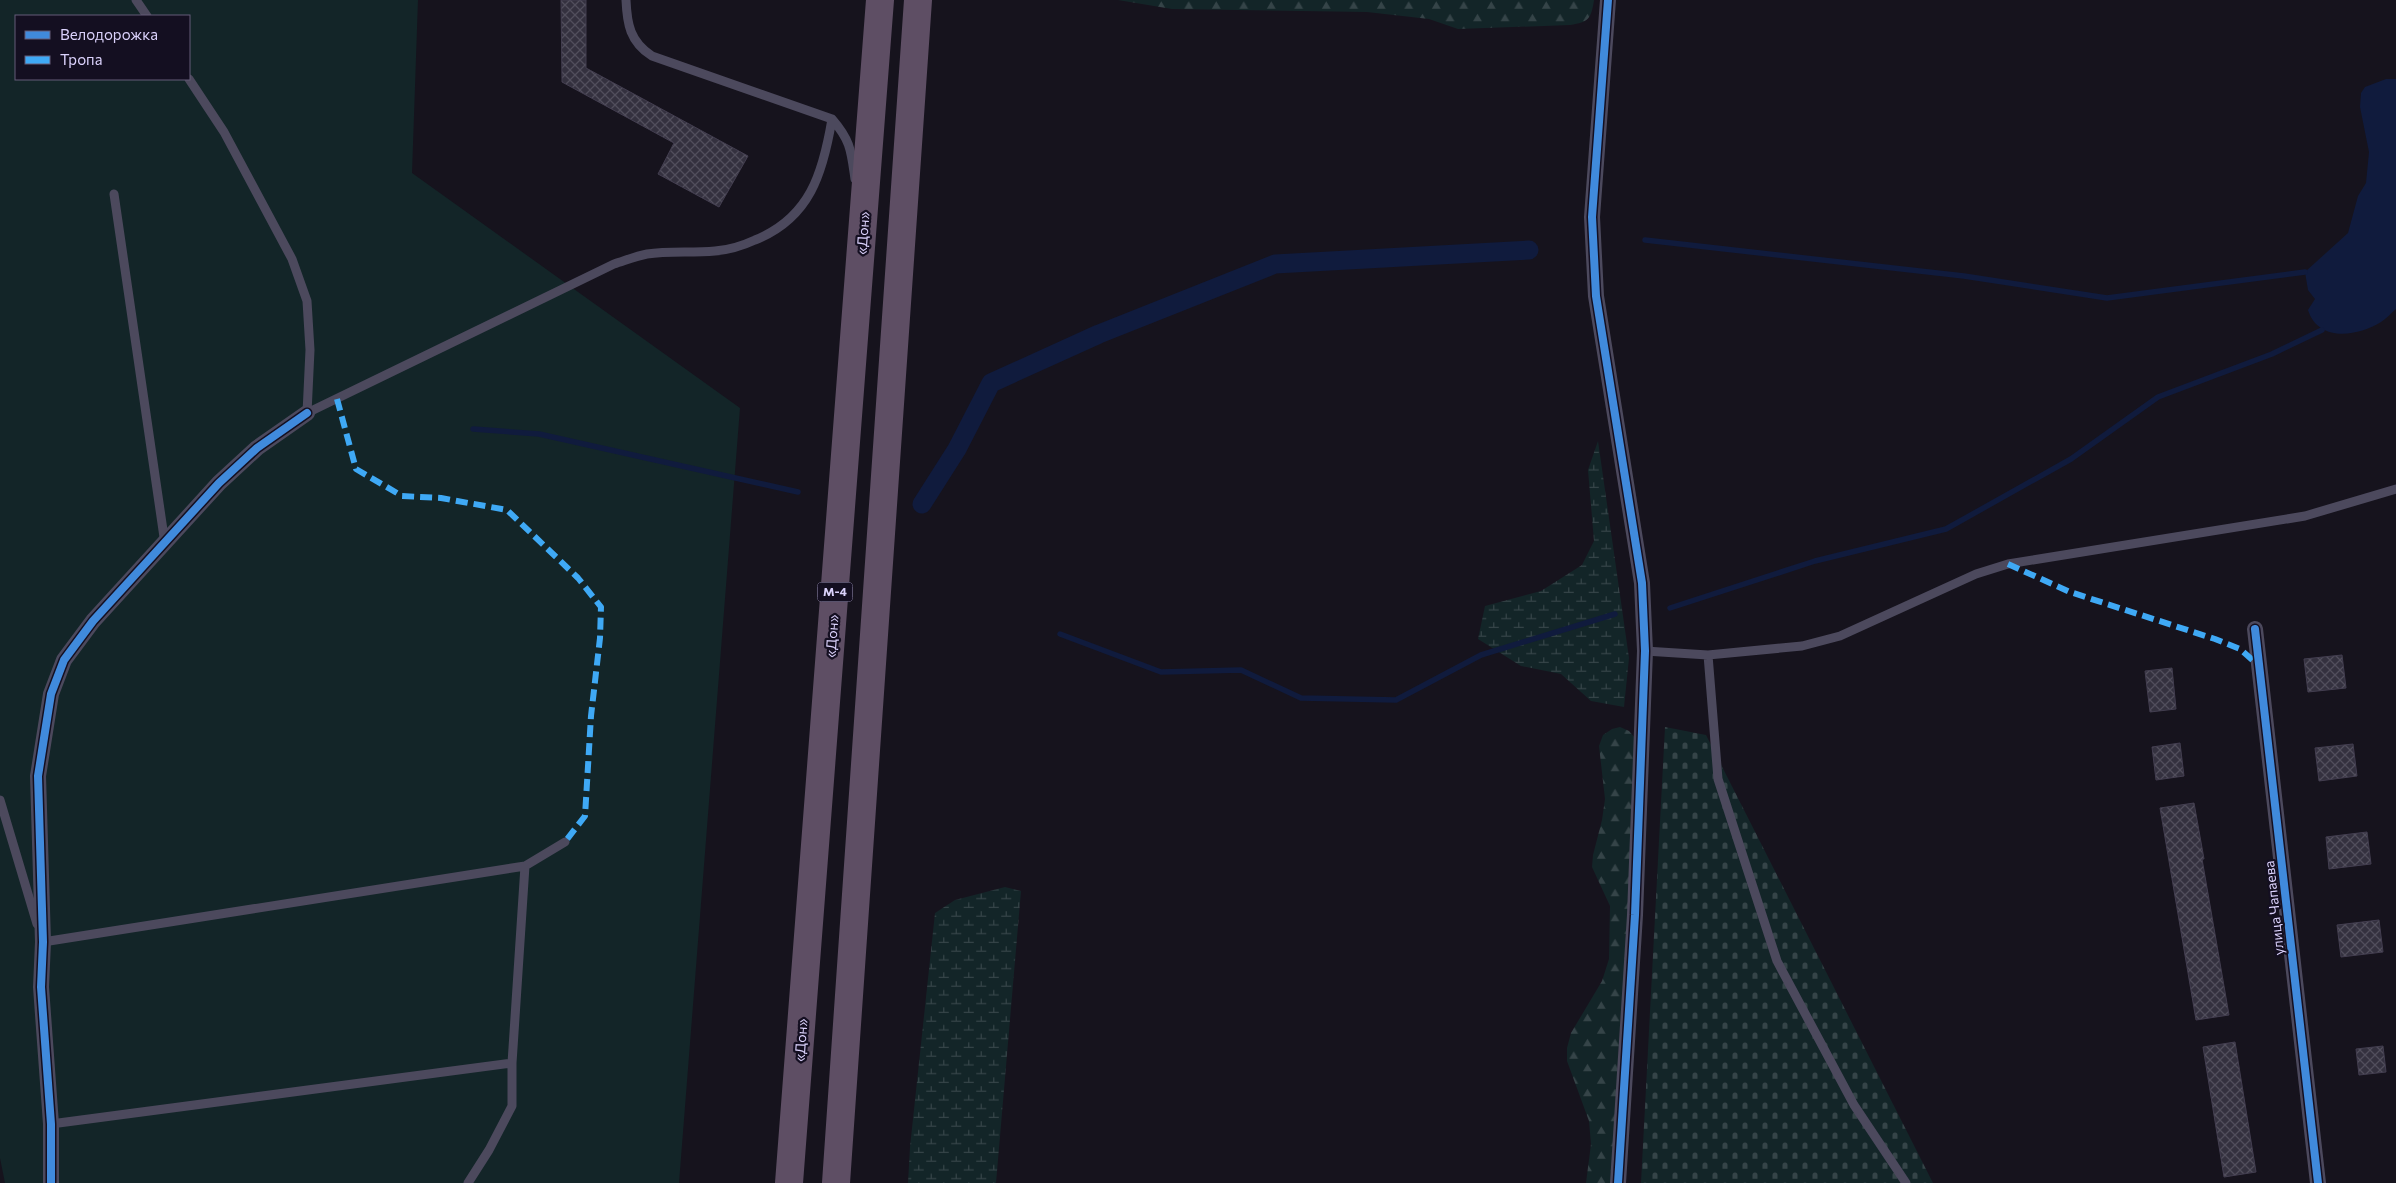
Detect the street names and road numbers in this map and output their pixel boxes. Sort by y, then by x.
street label: «Дон» [853,211,872,255]
road number: М-4 [818,582,852,602]
street label: «Дон» [822,614,841,658]
street label: улица Чапаева [2260,860,2287,956]
street label: «Дон» [791,1018,810,1062]

